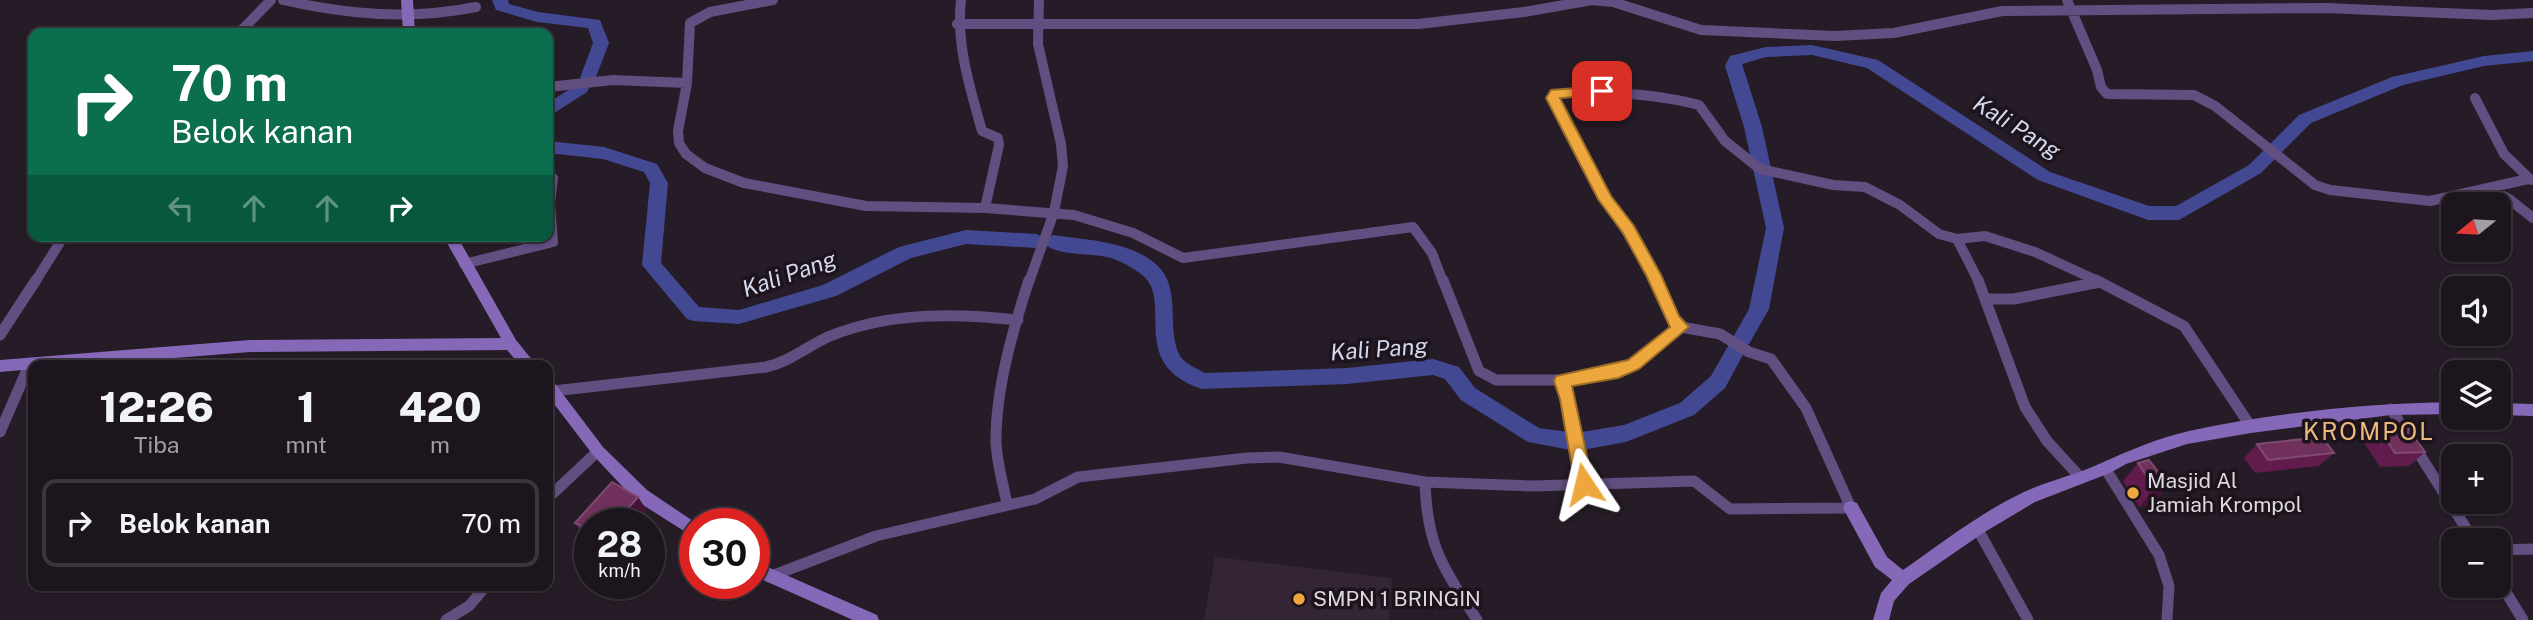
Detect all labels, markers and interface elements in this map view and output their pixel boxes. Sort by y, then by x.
text: 70 m [171,54,288,112]
icon: right [56,56,147,147]
pin [1572,61,1632,121]
icon: arrive [1583,72,1621,110]
water label: Kali Pang [1969,89,2066,164]
text: Belok kanan [171,113,353,150]
icon: left [162,189,200,227]
icon: ahead [235,189,273,227]
icon: ahead [308,189,346,227]
icon: right [381,189,419,227]
north arrow [2441,192,2511,262]
map controls [2441,192,2511,598]
water label: Kali Pang [738,245,840,302]
button: sound [2441,276,2511,346]
water label: Kali Pang [1329,332,1429,365]
button: layers [2441,360,2511,430]
text: 12:26 [99,382,214,431]
text: 1 [297,382,315,431]
text: 420 [398,382,482,431]
district label: KROMPOL [2303,417,2435,445]
text: Tiba [134,431,180,458]
text: mnt [285,431,327,458]
text: m [430,431,450,458]
button: + [2441,444,2511,514]
position arrow [1547,447,1621,521]
place label: Masjid Al Jamiah Krompol [2147,468,2302,517]
marker: Masjid Al Jamiah Krompol [2125,485,2141,501]
icon: right [60,504,98,542]
text: Belok kanan [119,508,270,539]
text: 70 m [461,508,521,539]
speed limit sign: 30 [679,508,770,599]
text: 28 [597,524,642,565]
button: − [2441,528,2511,598]
text: km/h [598,560,641,581]
place label: SMPN 1 BRINGIN [1313,586,1481,611]
marker: SMPN 1 BRINGIN [1291,591,1307,607]

